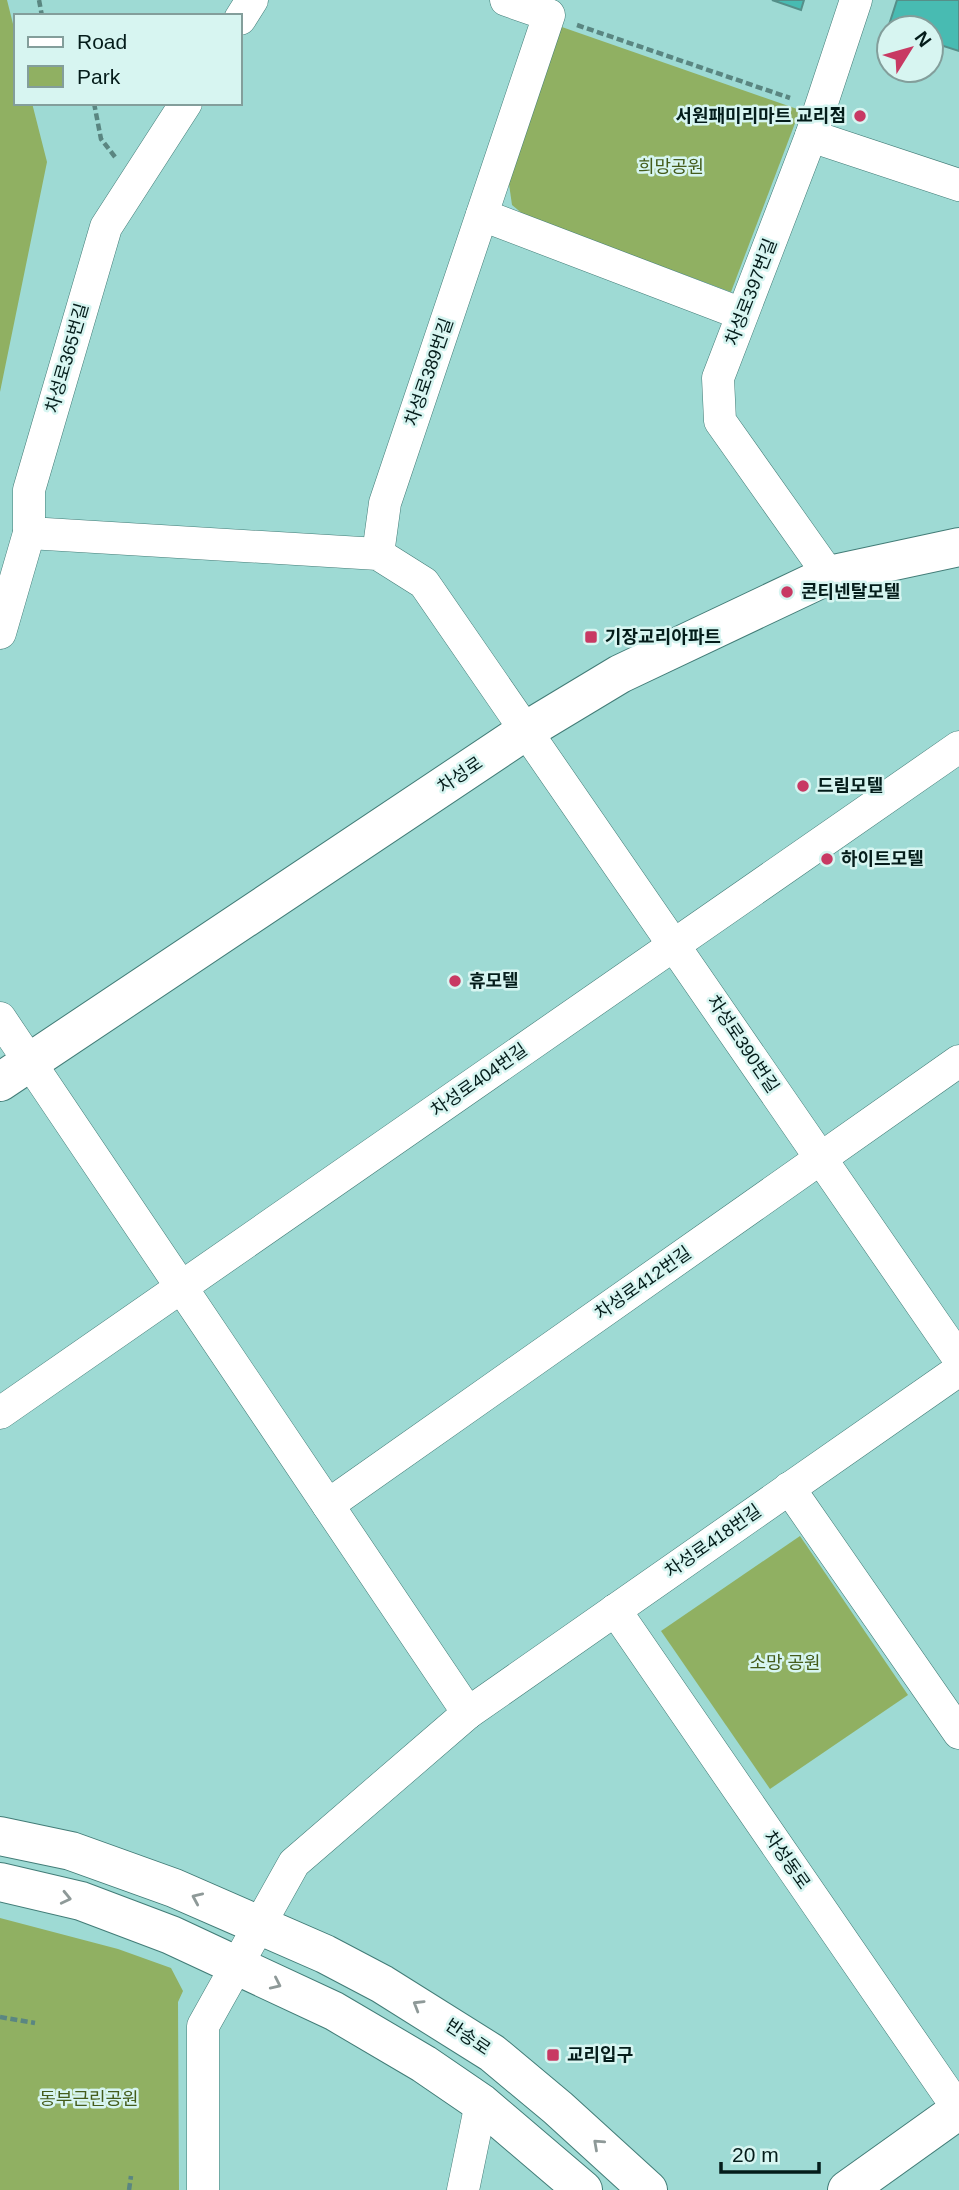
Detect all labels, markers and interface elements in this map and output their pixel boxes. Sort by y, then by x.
legend [14,14,242,105]
north arrow [875,14,945,84]
text: N [911,27,936,51]
text: Road [77,30,127,53]
text: Park [77,65,121,88]
place label: 서원패미리마트 교리점 [675,106,846,126]
marker: 서원패미리마트 교리점 [852,108,868,124]
park label: 희망공원 [638,157,704,177]
street label: 차성로397번길 [721,236,781,348]
street label: 차성로365번길 [42,301,92,415]
street label: 차성로389번길 [401,315,457,429]
place label: 콘티넨탈모텔 [801,582,900,602]
marker: 콘티넨탈모텔 [779,584,795,600]
place label: 기장교리아파트 [605,627,721,647]
marker: 기장교리아파트 [583,629,599,645]
street label: 차성로 [434,753,486,797]
place label: 드림모텔 [817,776,883,796]
marker: 드림모텔 [795,778,811,794]
place label: 하이트모텔 [841,849,924,869]
marker: 하이트모텔 [819,851,835,867]
place label: 휴모텔 [469,971,519,991]
marker: 휴모텔 [447,973,463,989]
street label: 차성로390번길 [703,992,783,1096]
street label: 차성로404번길 [427,1039,531,1121]
street label: 차성로412번길 [591,1242,695,1324]
street label: 차성로418번길 [661,1500,765,1582]
park label: 소망 공원 [749,1653,821,1673]
street label: 차성동로 [760,1827,814,1893]
one-way arrow [60,1890,72,1904]
one-way arrow [191,1892,204,1906]
one-way arrow [269,1976,282,1990]
one-way arrow [413,2000,426,2013]
street label: 반송로 [442,2015,494,2059]
place label: 교리입구 [567,2045,633,2065]
marker: 교리입구 [545,2047,561,2063]
park label: 동부근린공원 [39,2089,139,2109]
scale bar [721,2130,819,2174]
one-way arrow [593,2139,606,2152]
text: 20 m [732,2143,779,2166]

